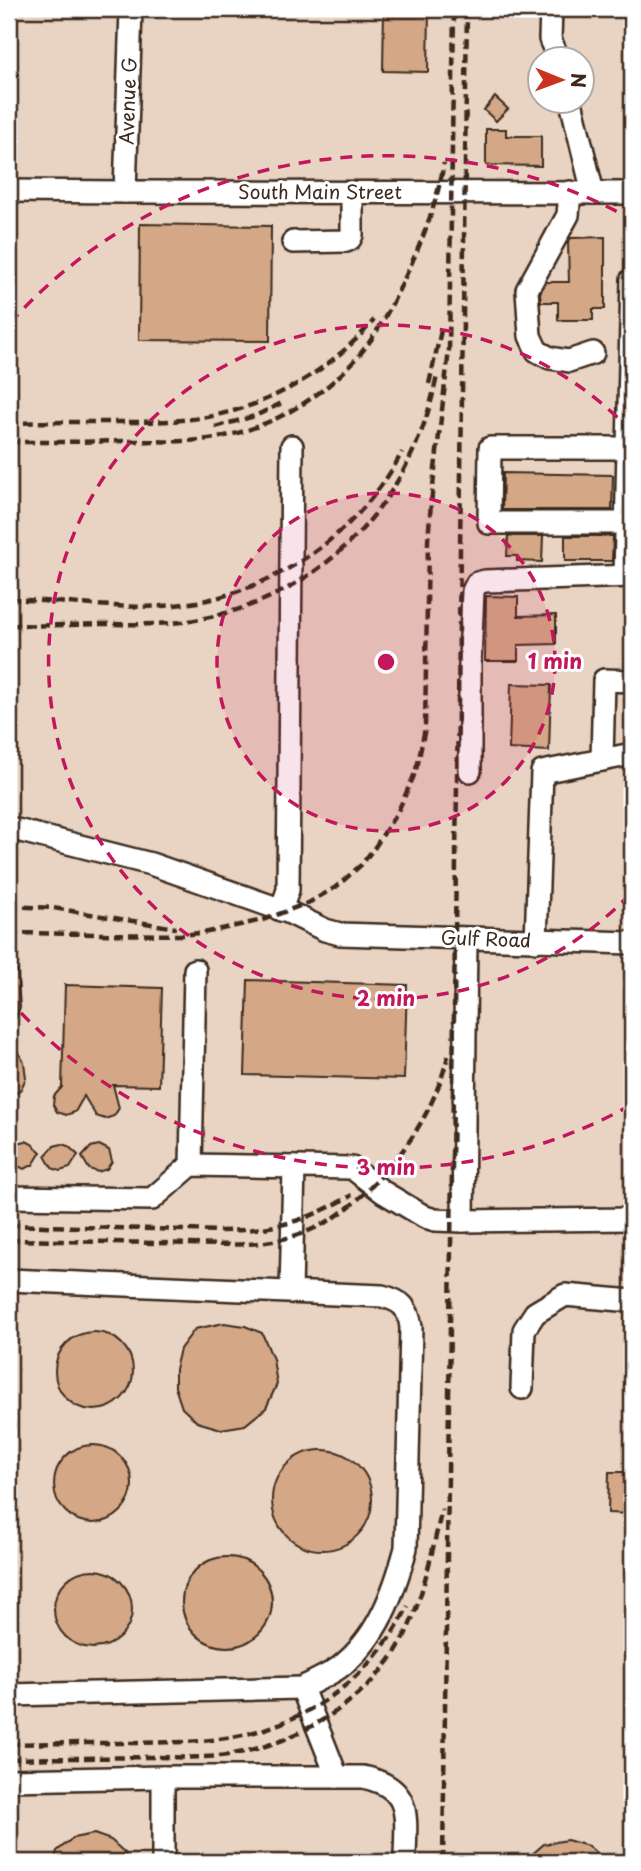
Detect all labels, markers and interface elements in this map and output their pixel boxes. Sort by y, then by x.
north arrow [526,46,596,116]
street label: Avenue G [111,57,143,145]
text: N [565,73,593,88]
street label: South Main Street [238,177,402,205]
text: 1 min [528,644,582,676]
centre of rings [374,650,398,674]
street label: Gulf Road [440,922,532,954]
text: 2 min [357,981,415,1013]
text: 3 min [356,1150,416,1182]

